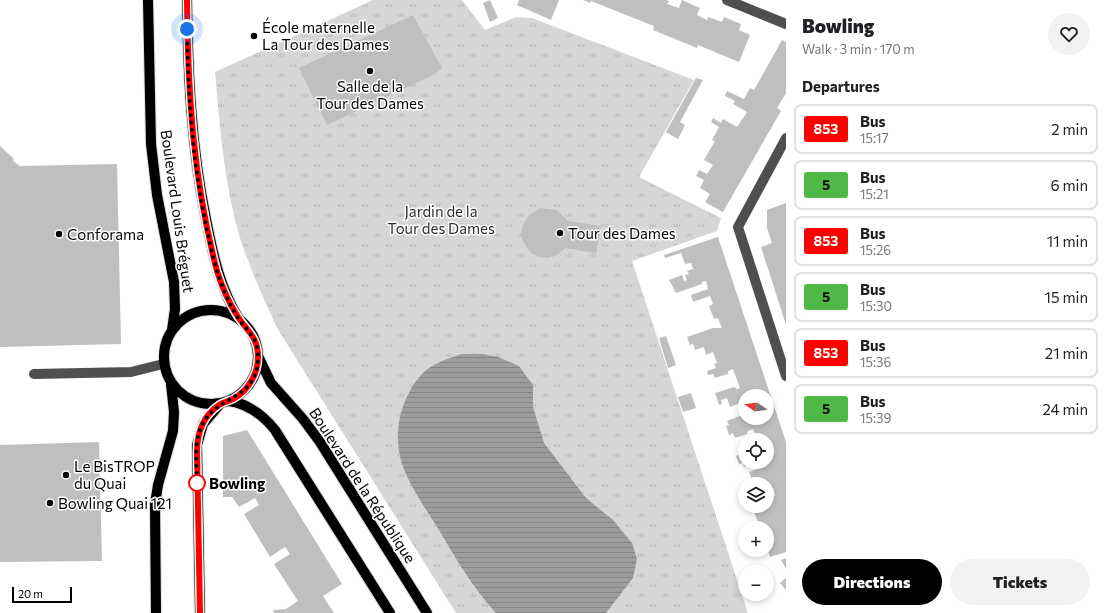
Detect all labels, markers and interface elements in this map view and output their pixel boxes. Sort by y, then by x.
button: heart [1048,13,1090,55]
text: Bowling [802,14,874,37]
place label: École maternelle La Tour des Dames [262,17,389,53]
your location [177,19,197,39]
marker: École maternelle La Tour des Dames [249,31,259,41]
text: Walk · 3 min · 170 m [802,41,915,57]
marker: Salle de la Tour des Dames [365,66,375,76]
place label: Salle de la Tour des Dames [316,77,424,112]
text: Departures [802,77,880,95]
text: Bus [860,112,885,130]
text: 853 [814,120,838,137]
text: 2 min [1051,120,1088,138]
street label: Boulevard Louis Bréguet [158,128,198,294]
text: 15:17 [860,130,889,146]
text: Bus [860,168,885,186]
text: 5 [822,176,830,193]
text: 6 min [1050,176,1088,194]
text: 15:21 [860,186,889,202]
park label: Jardin de la Tour des Dames [387,202,495,237]
place label: Tour des Dames [568,224,676,242]
text: Bus [860,224,885,242]
place label: Conforama [67,225,144,243]
marker: Tour des Dames [555,228,565,238]
marker: Conforama [54,229,64,239]
text: 853 [814,232,838,249]
text: 11 min [1047,232,1088,250]
text: 15:26 [860,242,891,258]
text: Bus [860,280,885,298]
text: 5 [822,288,830,305]
text: 15 min [1045,288,1088,306]
text: 15:30 [860,298,892,314]
text: Bus [860,336,885,354]
text: 853 [814,344,838,361]
text: 21 min [1045,344,1088,362]
text: 15:36 [860,354,891,370]
north arrow [738,389,774,425]
map controls [738,389,774,601]
text: Bus [860,392,885,410]
text: 5 [822,400,830,417]
text: 24 min [1043,400,1088,418]
street label: Boulevard de la République [306,404,420,566]
text: 15:39 [860,410,891,426]
button: locate [738,433,774,469]
place label: Le BisTROP du Quai [74,457,155,492]
marker: Le BisTROP du Quai [61,470,71,480]
marker: Bowling [188,474,206,492]
place label: Bowling [209,474,265,492]
button: layers [738,477,774,513]
place label: Bowling Quai 121 [58,494,172,512]
marker: Bowling Quai 121 [45,498,55,508]
button: + [738,521,774,557]
button: Directions [802,559,942,605]
button: Tickets [950,559,1090,605]
button: − [738,565,774,601]
scale bar [12,585,72,604]
text: 20 m [18,587,43,600]

